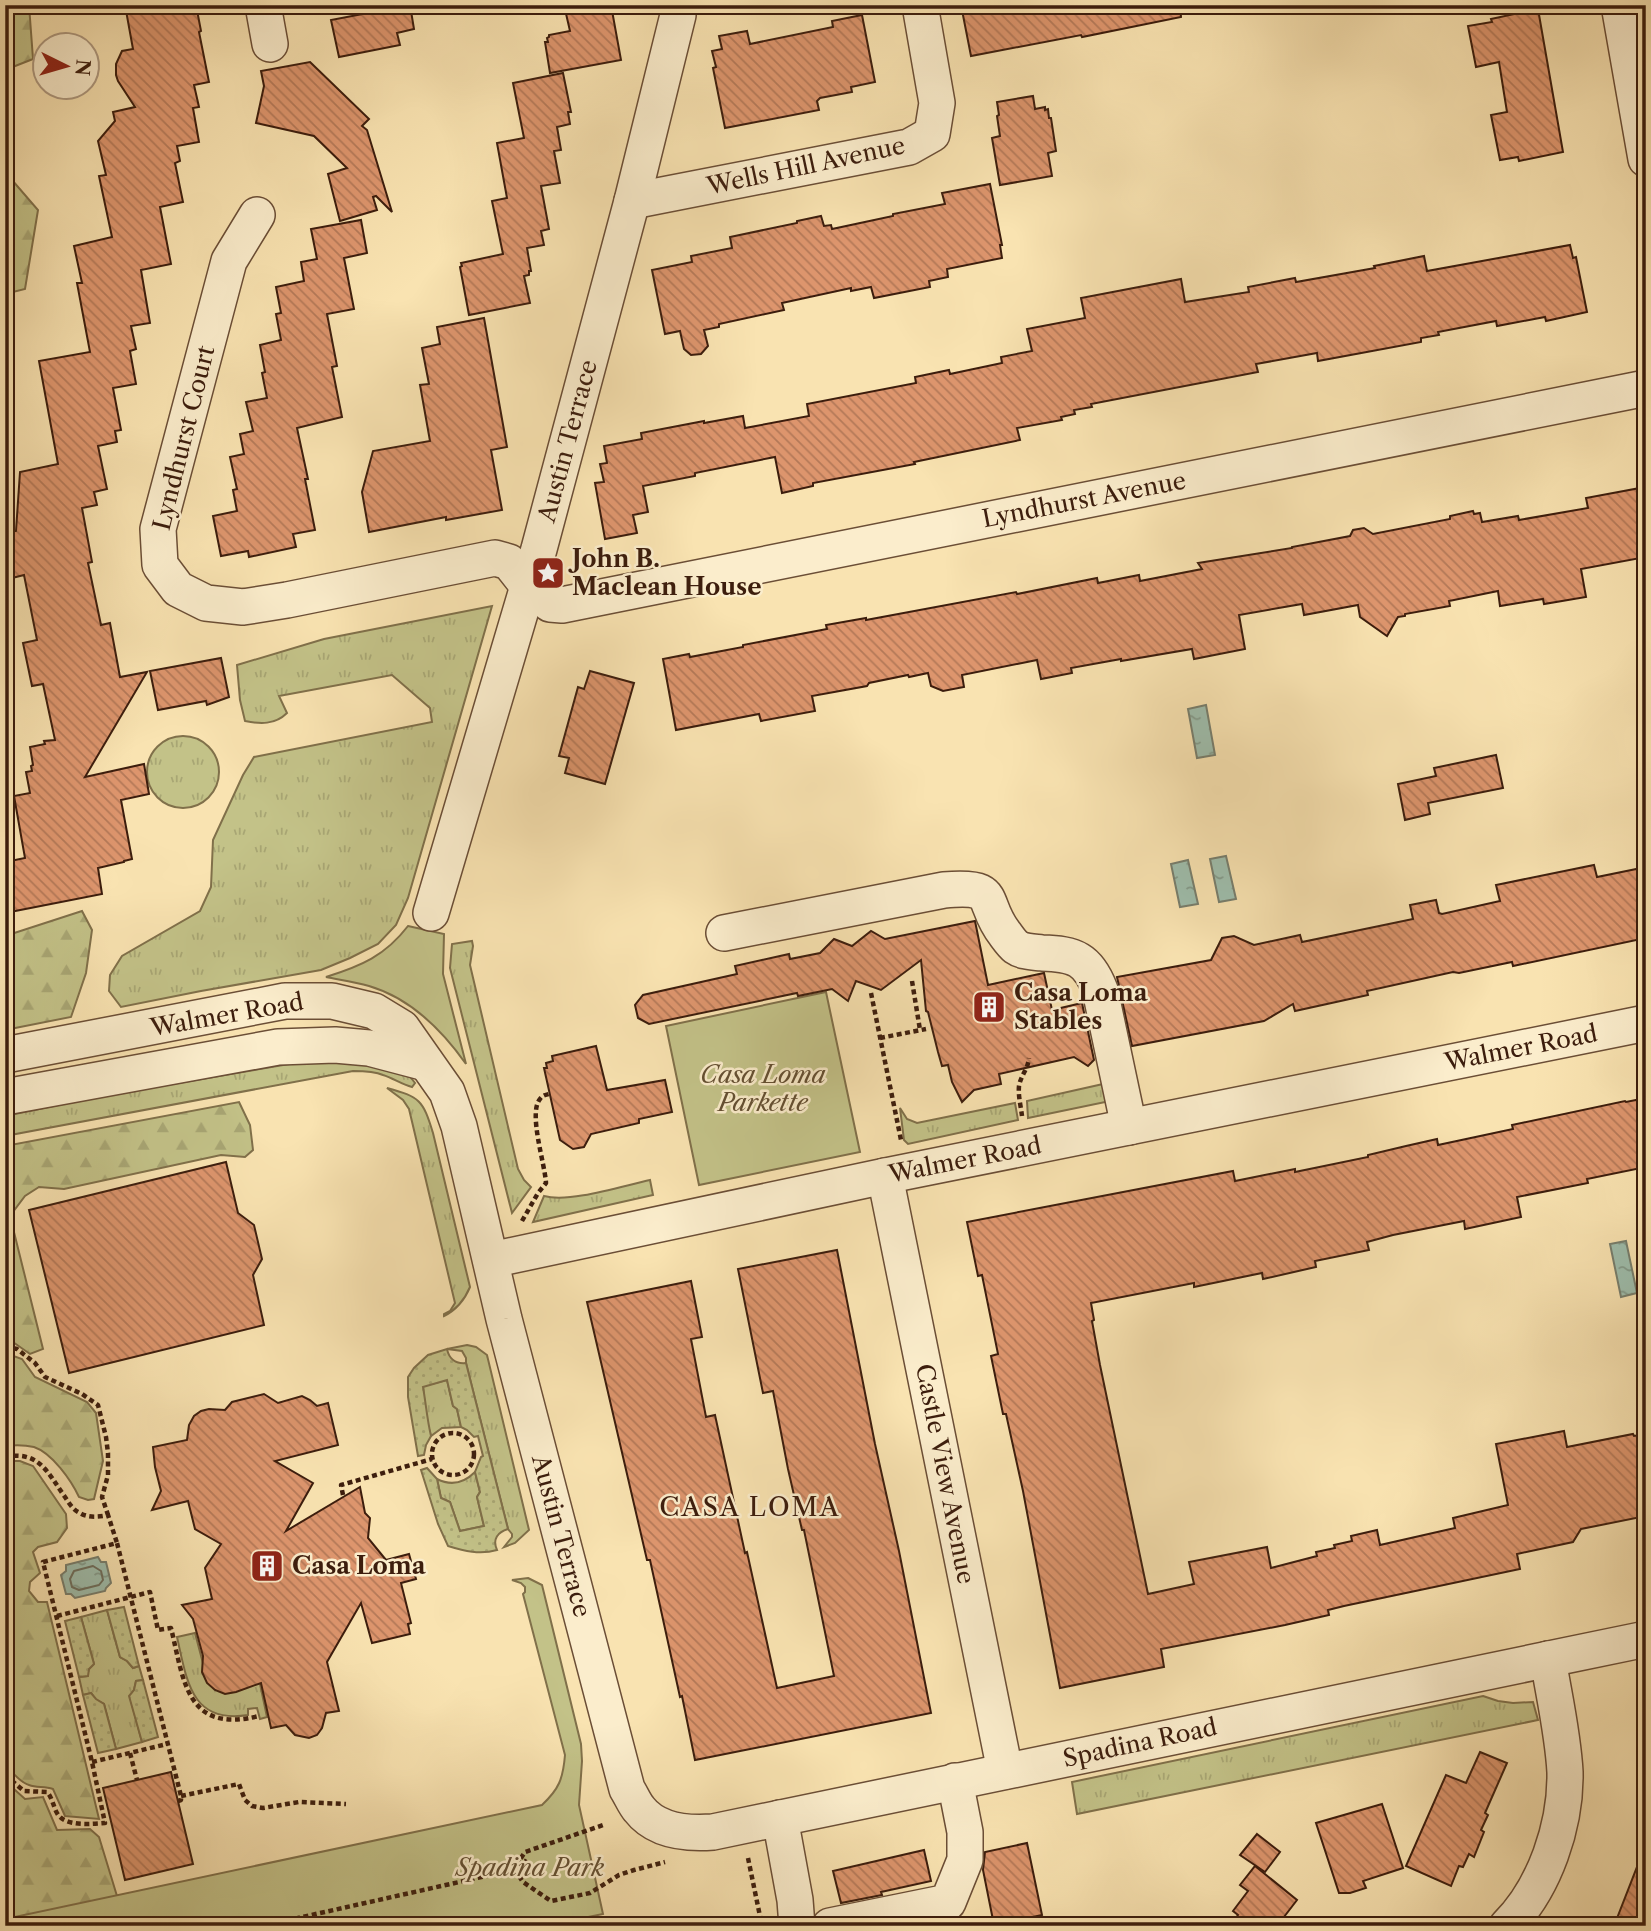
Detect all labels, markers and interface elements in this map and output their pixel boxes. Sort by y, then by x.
north arrow [32,32,102,102]
text: N [70,58,95,77]
street label: Wells Hill Avenue [703,130,908,201]
street label: Lyndhurst Court [147,342,221,533]
street label: Austin Terrace [532,356,603,526]
street label: Lyndhurst Avenue [980,466,1188,533]
place label: John B. Maclean House [568,544,762,601]
place icon: John B. Maclean House [529,554,567,592]
place label: Casa Loma Stables [1014,978,1149,1035]
street label: Walmer Road [147,987,306,1042]
building icon: Casa Loma Stables [970,988,1008,1026]
street label: Walmer Road [1441,1018,1600,1077]
park label: Casa Loma Parkette [700,1060,826,1117]
street label: Walmer Road [885,1130,1044,1189]
street label: Castle View Avenue [910,1361,981,1586]
street label: Austin Terrace [526,1450,597,1620]
district label: CASA LOMA [659,1491,841,1523]
building icon: Casa Loma [248,1547,286,1585]
place label: Casa Loma [292,1551,427,1580]
street label: Spadina Road [1060,1712,1220,1773]
park label: Spadina Park [454,1853,605,1882]

